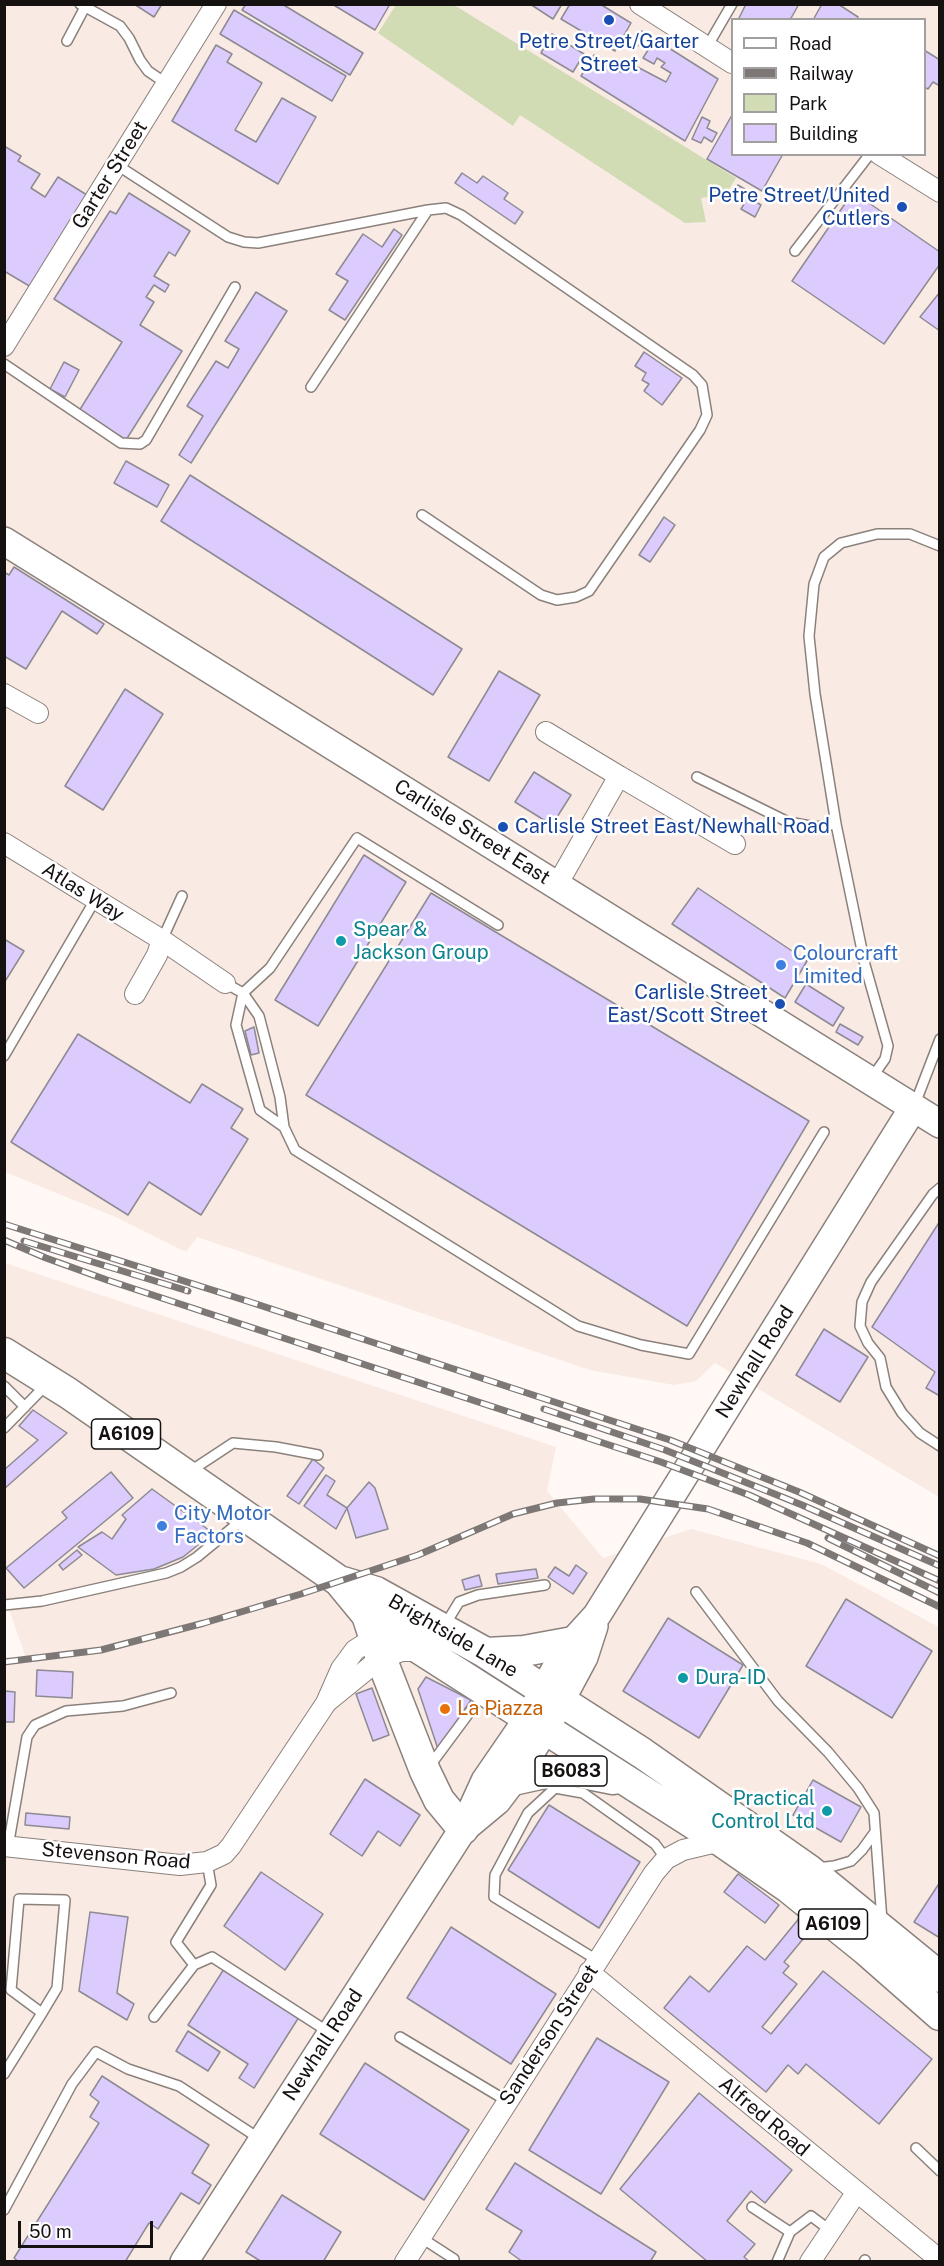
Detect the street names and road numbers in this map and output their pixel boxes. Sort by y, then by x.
street label: Garter Street [67,116,153,234]
street label: Carlisle Street East [390,774,554,890]
street label: Atlas Way [37,857,129,927]
street label: Newhall Road [711,1301,799,1423]
road number: A6109 [92,1419,160,1449]
street label: Brightside Lane [384,1589,522,1683]
road number: B6083 [535,1756,607,1786]
street label: Stevenson Road [40,1838,192,1874]
road number: A6109 [798,1909,868,1939]
street label: Sanderson Street [494,1960,604,2110]
street label: Newhall Road [278,1985,368,2105]
street label: Alfred Road [714,2072,814,2162]

